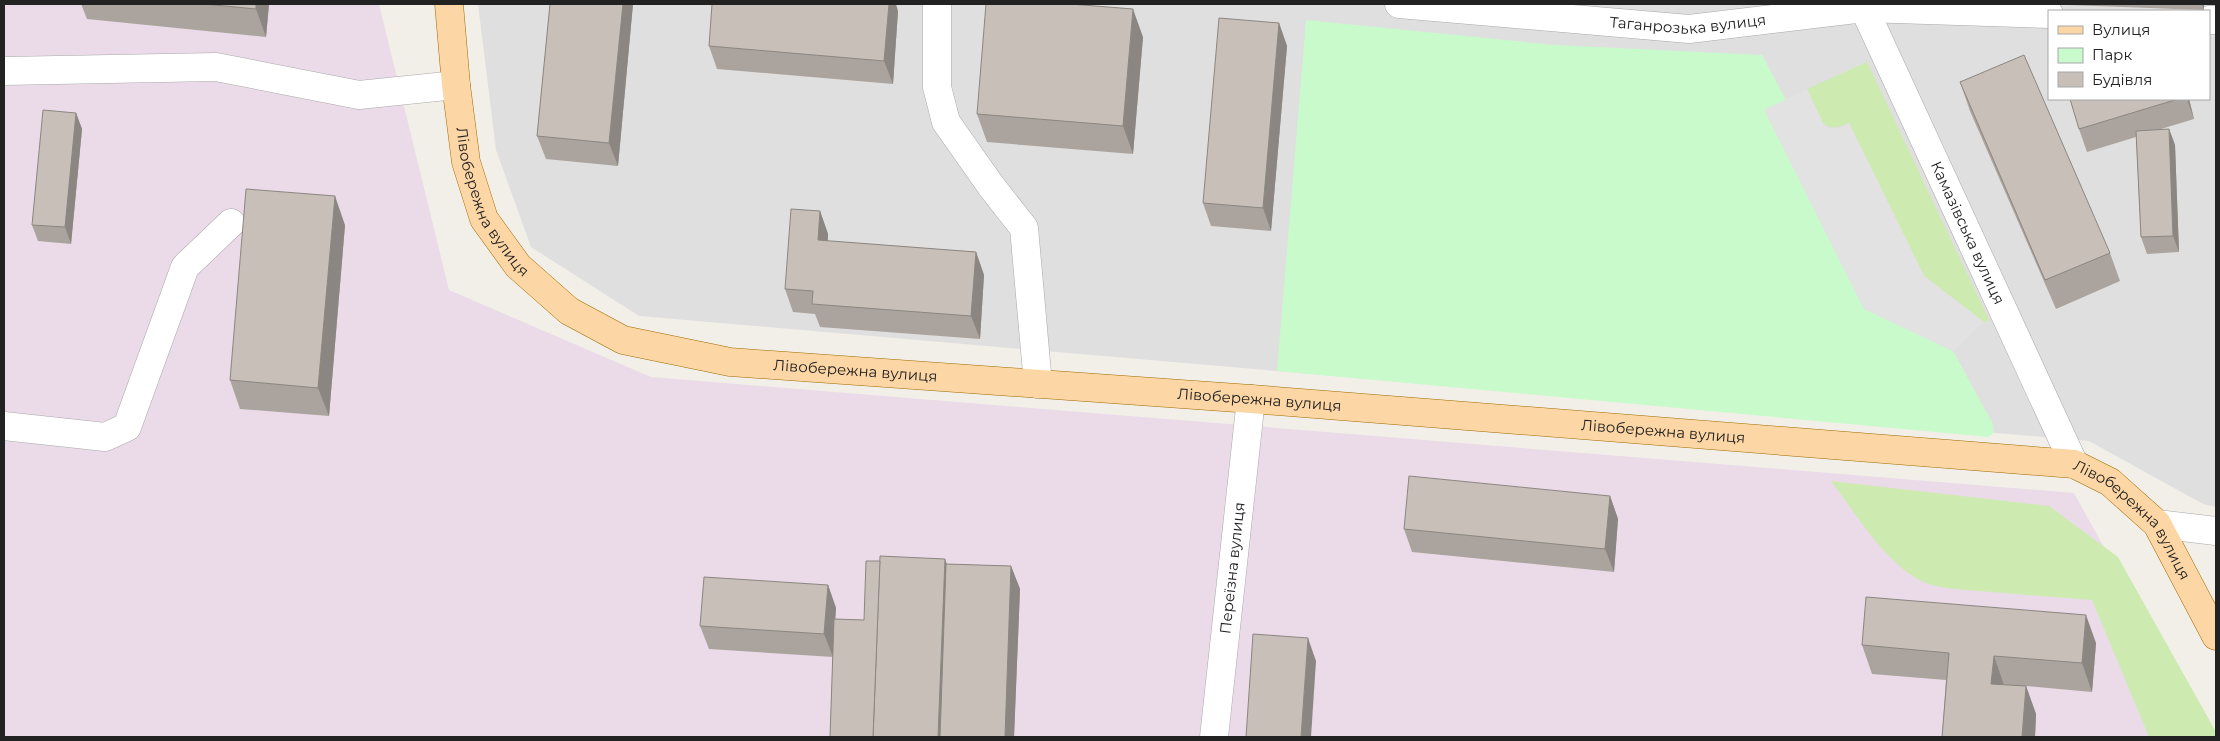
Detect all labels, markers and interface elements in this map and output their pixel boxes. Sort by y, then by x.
street label: Таганрозька вулиця [1609,10,1767,38]
legend [2048,10,2210,100]
text: Вулиця [2092,20,2150,39]
text: Парк [2092,45,2132,64]
text: Будівля [2092,70,2152,89]
street label: Лівобережна вулиця [453,126,533,280]
street label: Камазівська вулиця [1927,158,2009,307]
street label: Лівобережна вулиця [773,355,938,386]
street label: Лівобережна вулиця [1177,384,1342,415]
street label: Лівобережна вулиця [1580,415,1746,447]
street label: Лівобережна вулиця [2070,455,2195,583]
street label: Переїзна вулиця [1215,501,1249,635]

